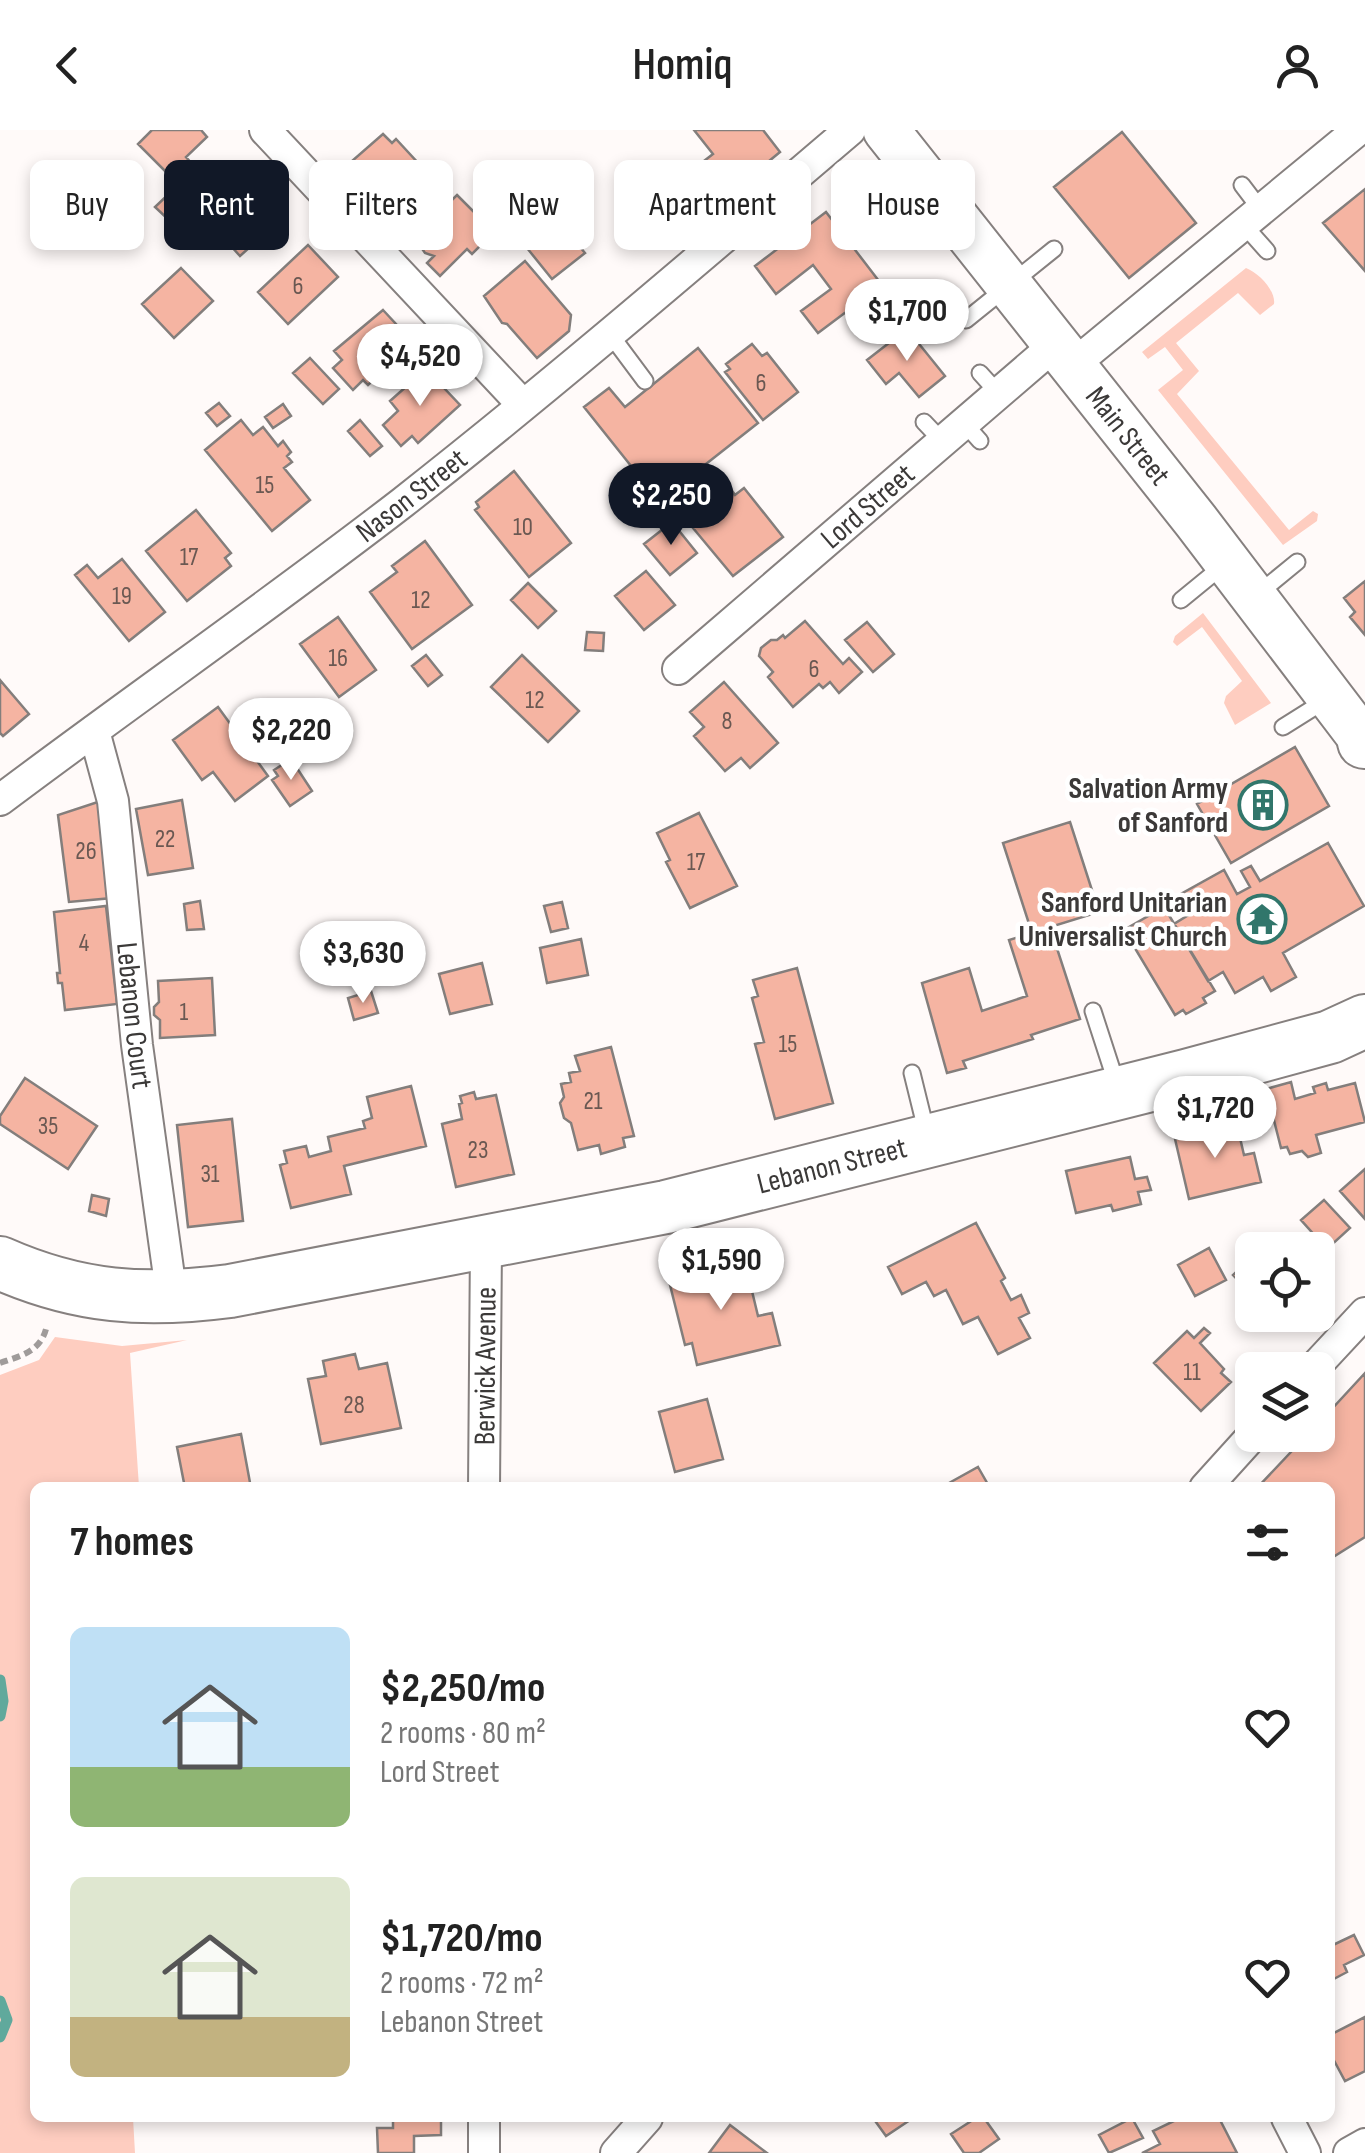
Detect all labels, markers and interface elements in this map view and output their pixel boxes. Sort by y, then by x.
icon: back [40,38,95,93]
text: Homiq [632,38,733,93]
icon: person [1270,38,1325,93]
chip: Buy [30,160,144,250]
chip: Rent [164,160,289,250]
chip: Filters [309,160,453,250]
chip: New [473,160,594,250]
chip: Apartment [614,160,811,250]
chip: House [831,160,975,250]
house number: 6 [293,271,303,302]
pin: $1,700 [826,279,988,364]
text: $1,700 [867,292,947,331]
pin: $4,520 [339,324,501,409]
text: $4,520 [379,337,461,376]
house number: 6 [756,368,766,399]
street label: Main Street [1077,380,1178,493]
street label: Nason Street [349,441,475,551]
street label: Lord Street [814,457,922,557]
pin: $2,250 [590,463,752,548]
house number: 15 [256,470,274,501]
text: $2,250 [630,476,712,515]
house number: 10 [513,512,533,543]
house number: 17 [180,542,198,573]
house number: 19 [112,581,132,612]
house number: 12 [411,585,431,616]
house number: 16 [328,643,348,674]
house number: 6 [809,654,819,685]
house number: 12 [525,685,545,716]
pin: $2,220 [210,698,372,783]
house number: 8 [722,706,732,737]
text: $2,220 [250,711,332,750]
place label: Salvation Army of Sanford [1068,771,1229,841]
building icon: Salvation Army of Sanford [1237,779,1289,831]
house number: 22 [155,824,175,855]
house number: 26 [75,836,97,867]
house number: 17 [687,847,705,878]
place label: Sanford Unitarian Universalist Church [1019,885,1227,955]
temple icon: Sanford Unitarian Universalist Church [1236,893,1288,945]
pin: $3,630 [282,921,444,1006]
house number: 4 [79,928,89,959]
text: $3,630 [322,934,404,973]
street label: Lebanon Court [108,941,160,1091]
house number: 1 [180,997,189,1028]
house number: 15 [779,1029,797,1060]
pin: $1,720 [1134,1076,1296,1161]
house number: 21 [583,1086,603,1117]
text: $1,720 [1175,1089,1255,1128]
house number: 35 [38,1111,58,1142]
street label: Lebanon Street [753,1130,911,1202]
house number: 23 [468,1135,488,1166]
house number: 31 [200,1159,220,1190]
pin: $1,590 [640,1228,802,1313]
map controls [1235,1232,1335,1452]
button: locate [1235,1232,1335,1332]
text: $1,590 [680,1241,762,1280]
street label: Berwick Avenue [467,1287,505,1445]
button: layers [1235,1352,1335,1452]
house number: 11 [1183,1357,1201,1388]
house number: 28 [343,1390,365,1421]
icon: filters [1240,1515,1295,1570]
text: 7 homes [70,1517,194,1568]
text: $2,250/mo [380,1663,545,1714]
icon: home [150,1667,270,1787]
icon: heart [1240,1700,1295,1755]
text: 2 rooms · 80 m² [380,1714,546,1753]
text: Lord Street [380,1753,499,1792]
text: $1,720/mo [380,1913,543,1964]
icon: home [150,1917,270,2037]
icon: heart [1240,1950,1295,2005]
text: 2 rooms · 72 m² [380,1964,544,2003]
text: Lebanon Street [380,2003,543,2042]

